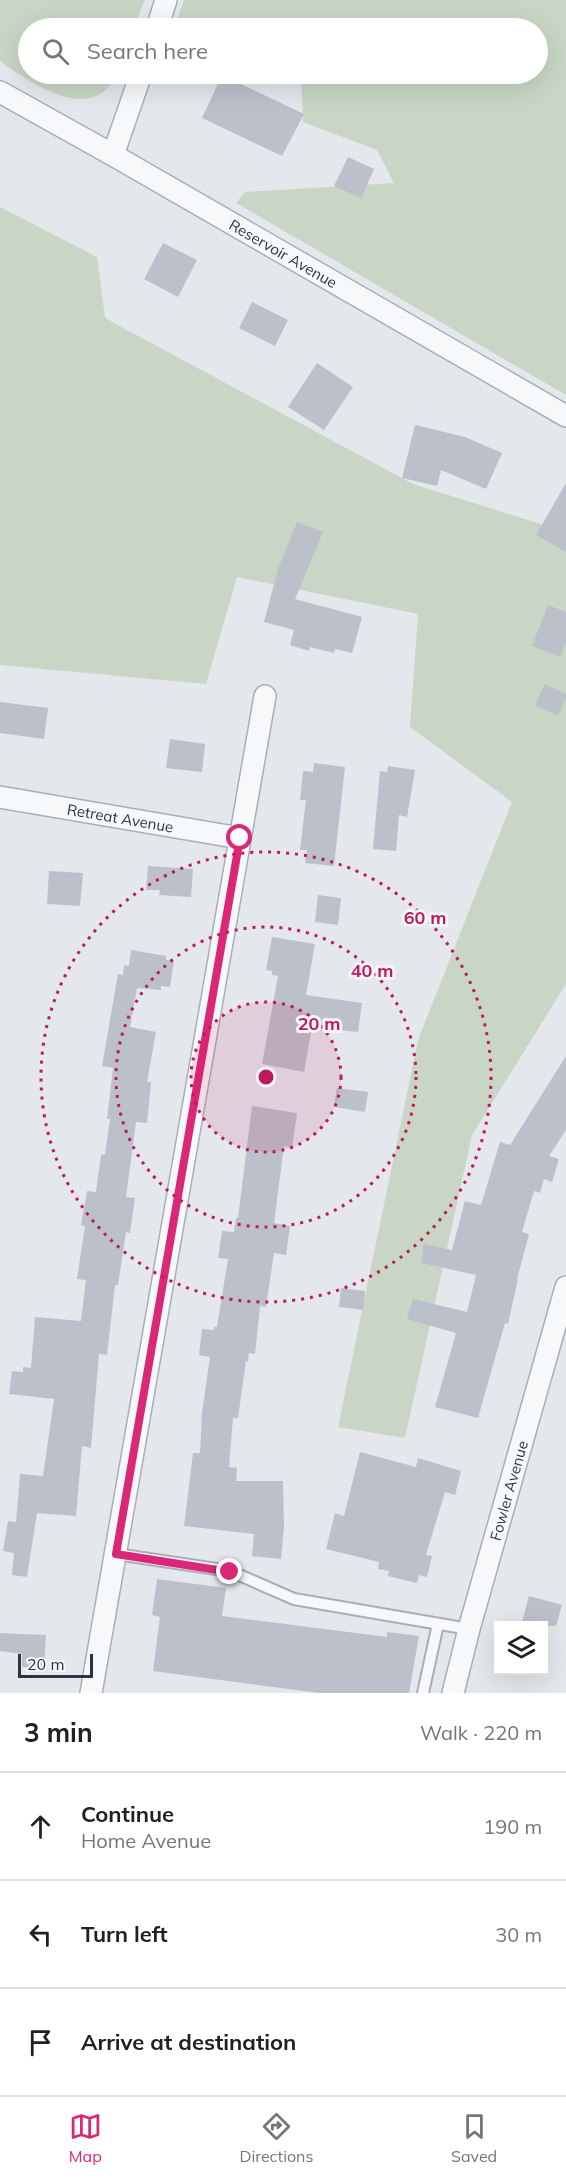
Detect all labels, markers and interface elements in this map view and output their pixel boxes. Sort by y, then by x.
search box [18,18,548,84]
icon: search [39,35,72,68]
text: Search here [87,37,208,65]
street label: Reservoir Avenue [226,215,341,292]
street label: Retreat Avenue [66,799,175,836]
route start [226,824,252,850]
text: 60 m [404,906,446,929]
text: 40 m [351,959,393,982]
text: 20 m [298,1012,340,1035]
centre of rings [256,1067,276,1087]
street label: Fowler Avenue [485,1438,532,1543]
route end [216,1558,242,1584]
map controls [494,1621,548,1675]
button: layers [494,1621,548,1675]
scale bar [18,1651,93,1678]
text: 20 m [27,1654,64,1674]
text: 3 min [24,1716,93,1749]
text: Walk · 220 m [420,1720,542,1745]
text: Continue [81,1800,174,1828]
icon: ahead [24,1810,57,1843]
text: 190 m [483,1814,542,1839]
text: Home Avenue [81,1828,211,1853]
icon: left [24,1918,57,1951]
text: Turn left [81,1920,168,1948]
text: 30 m [495,1922,542,1947]
icon: arrive [24,2026,57,2059]
text: Arrive at destination [81,2028,296,2056]
tab: Map [69,2110,102,2166]
tab: Directions [239,2110,313,2166]
tab: Saved [451,2110,497,2166]

